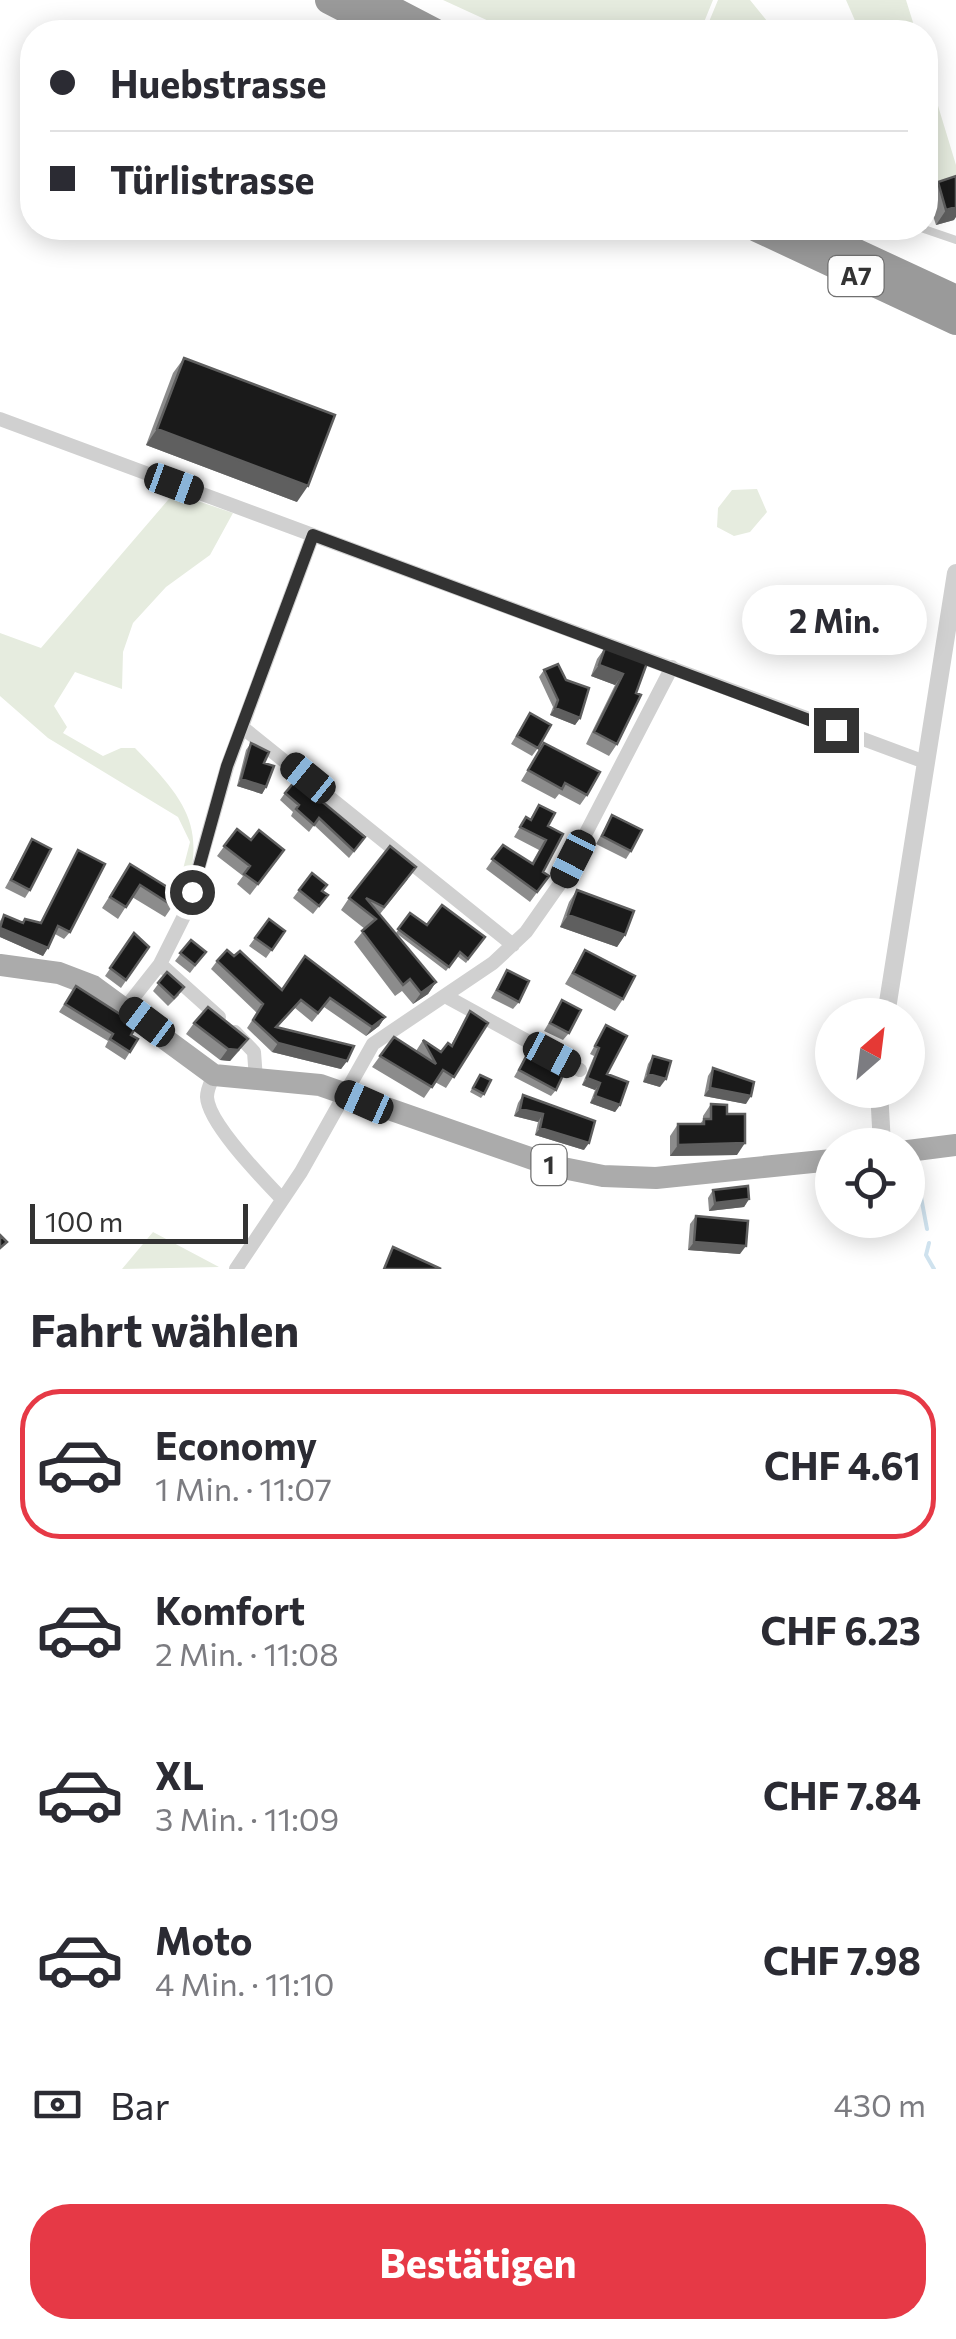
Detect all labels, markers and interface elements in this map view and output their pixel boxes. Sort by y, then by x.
text: Huebstrasse [110,59,326,106]
text: Türlistrasse [110,155,315,202]
road number: A7 [828,256,884,296]
car [141,460,207,508]
callout: 2 Min. [744,585,928,655]
text: 2 Min. [789,600,880,640]
route end [814,708,859,753]
car [275,747,341,809]
car [546,825,600,893]
route start [170,870,215,915]
car [114,992,180,1052]
north arrow [815,998,925,1108]
map controls [815,998,925,1238]
car [518,1028,586,1082]
car [330,1076,398,1128]
button: locate [815,1128,925,1238]
road number: 1 [532,1145,566,1185]
scale bar [30,1199,248,1244]
text: 100 m [45,1204,123,1238]
text: Fahrt wählen [30,1301,299,1356]
icon: car [35,1419,125,1509]
text: Economy [155,1421,317,1468]
text: CHF 4.61 [764,1441,921,1488]
text: 1 Min. · 11:07 [155,1468,332,1508]
icon: car [35,1584,125,1674]
text: Komfort [155,1586,305,1633]
text: CHF 6.23 [761,1606,921,1653]
text: 2 Min. · 11:08 [155,1633,339,1673]
icon: car [35,1749,125,1839]
text: XL [155,1751,204,1798]
text: CHF 7.84 [763,1771,921,1818]
text: 3 Min. · 11:09 [155,1798,339,1838]
icon: car [35,1914,125,2004]
text: Moto [155,1916,253,1963]
text: CHF 7.98 [763,1936,921,1983]
text: 4 Min. · 11:10 [155,1963,334,2003]
icon: cash [30,2077,85,2132]
text: Bar [110,2081,170,2128]
text: 430 m [834,2084,926,2124]
button: Bestätigen [30,2204,926,2319]

